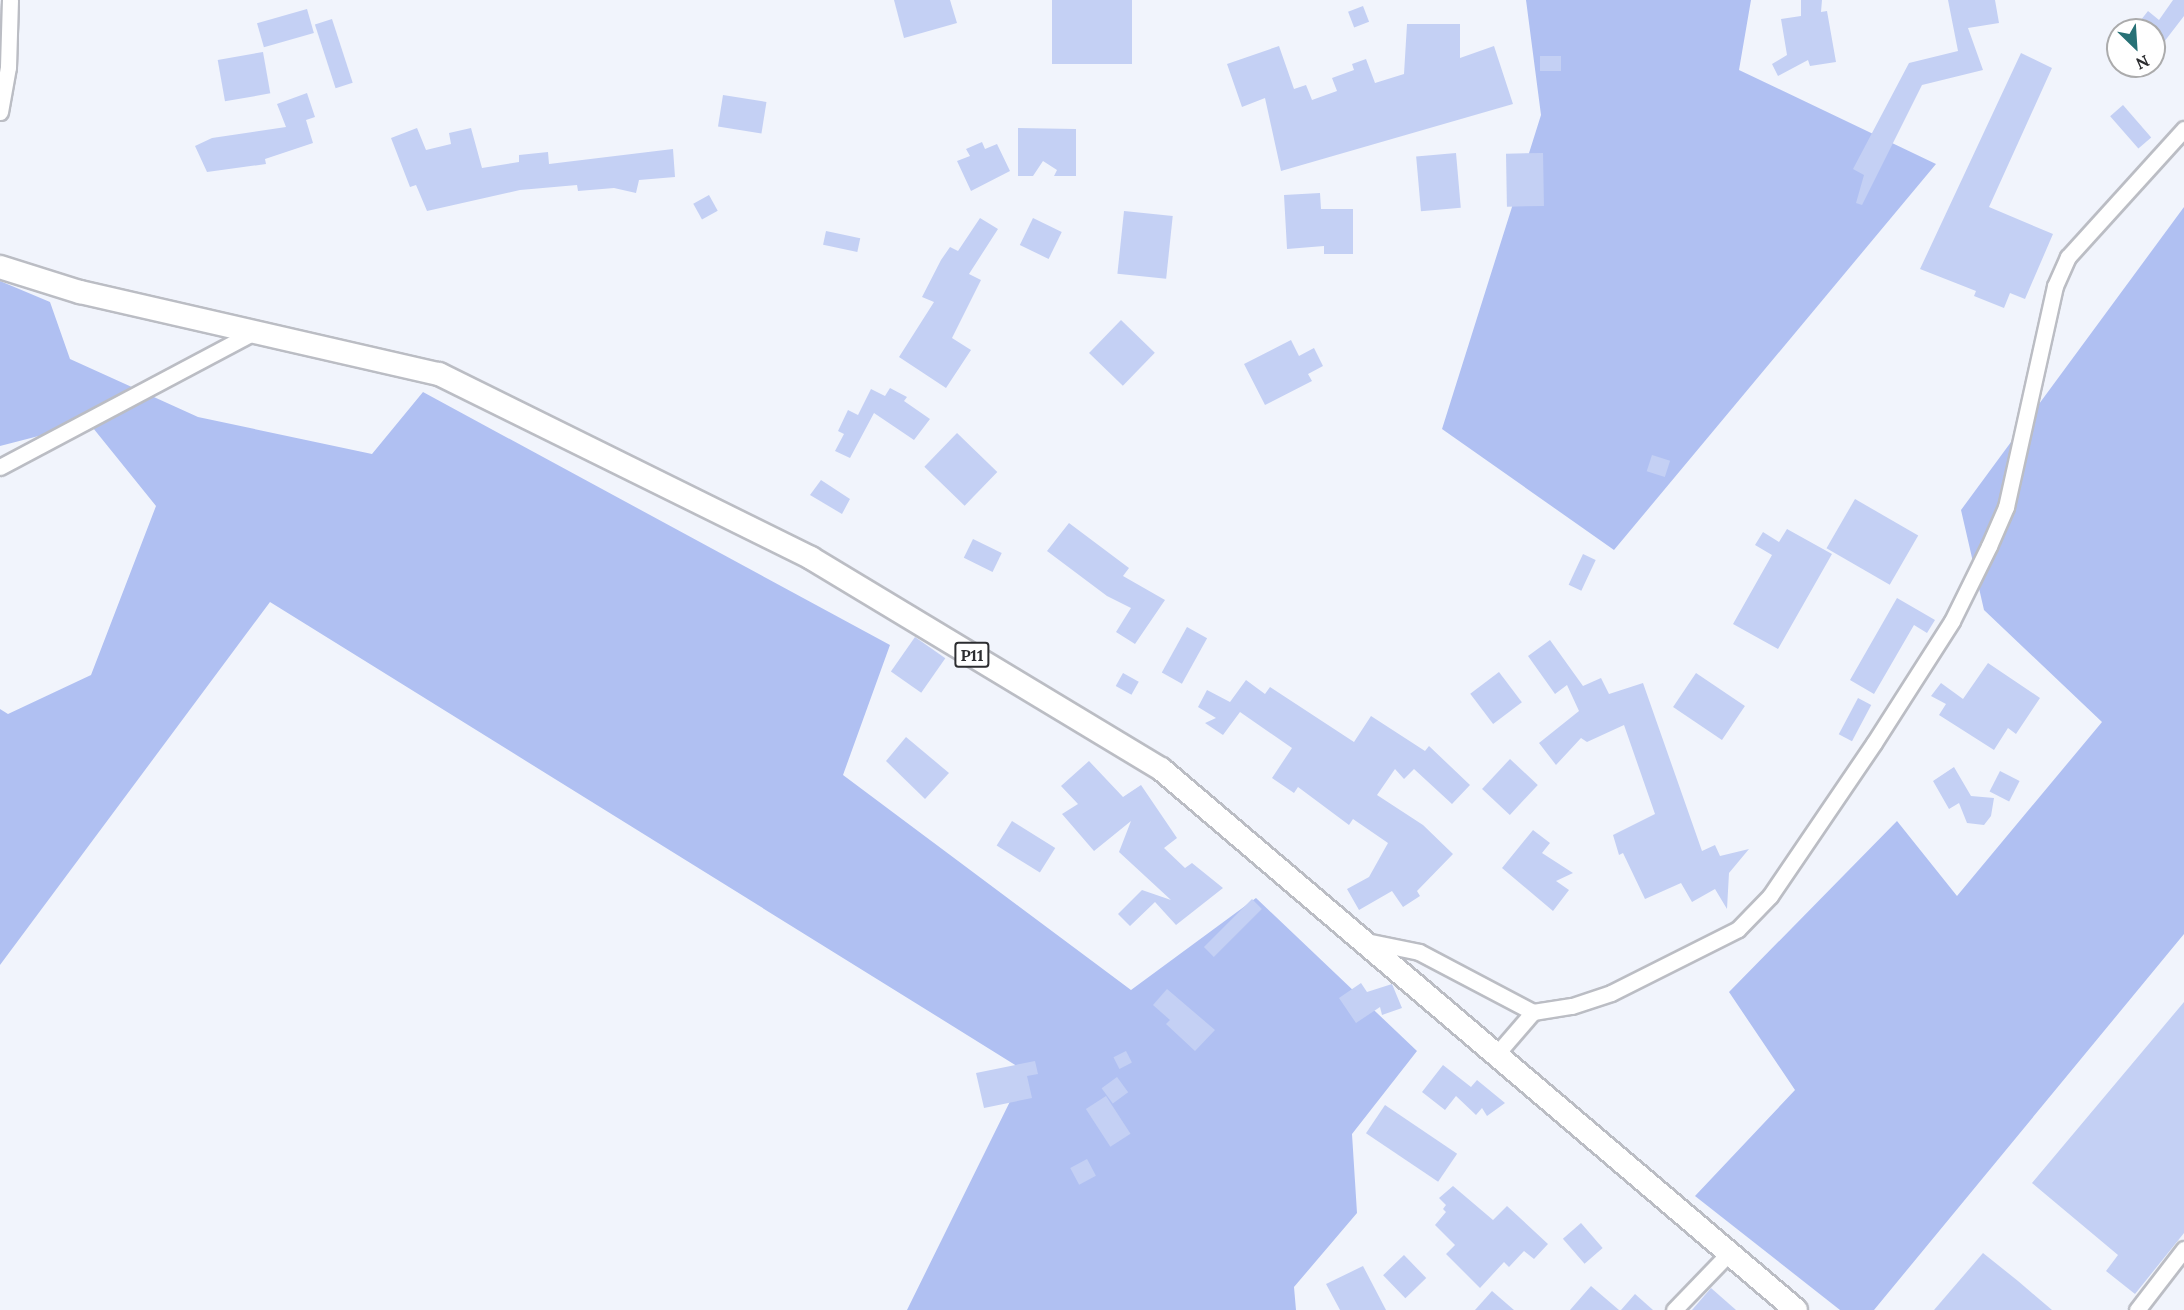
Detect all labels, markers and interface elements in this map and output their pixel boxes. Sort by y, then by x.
north arrow [2106,18,2166,78]
text: N [2133,51,2153,74]
road number: P11 [954,642,990,668]

